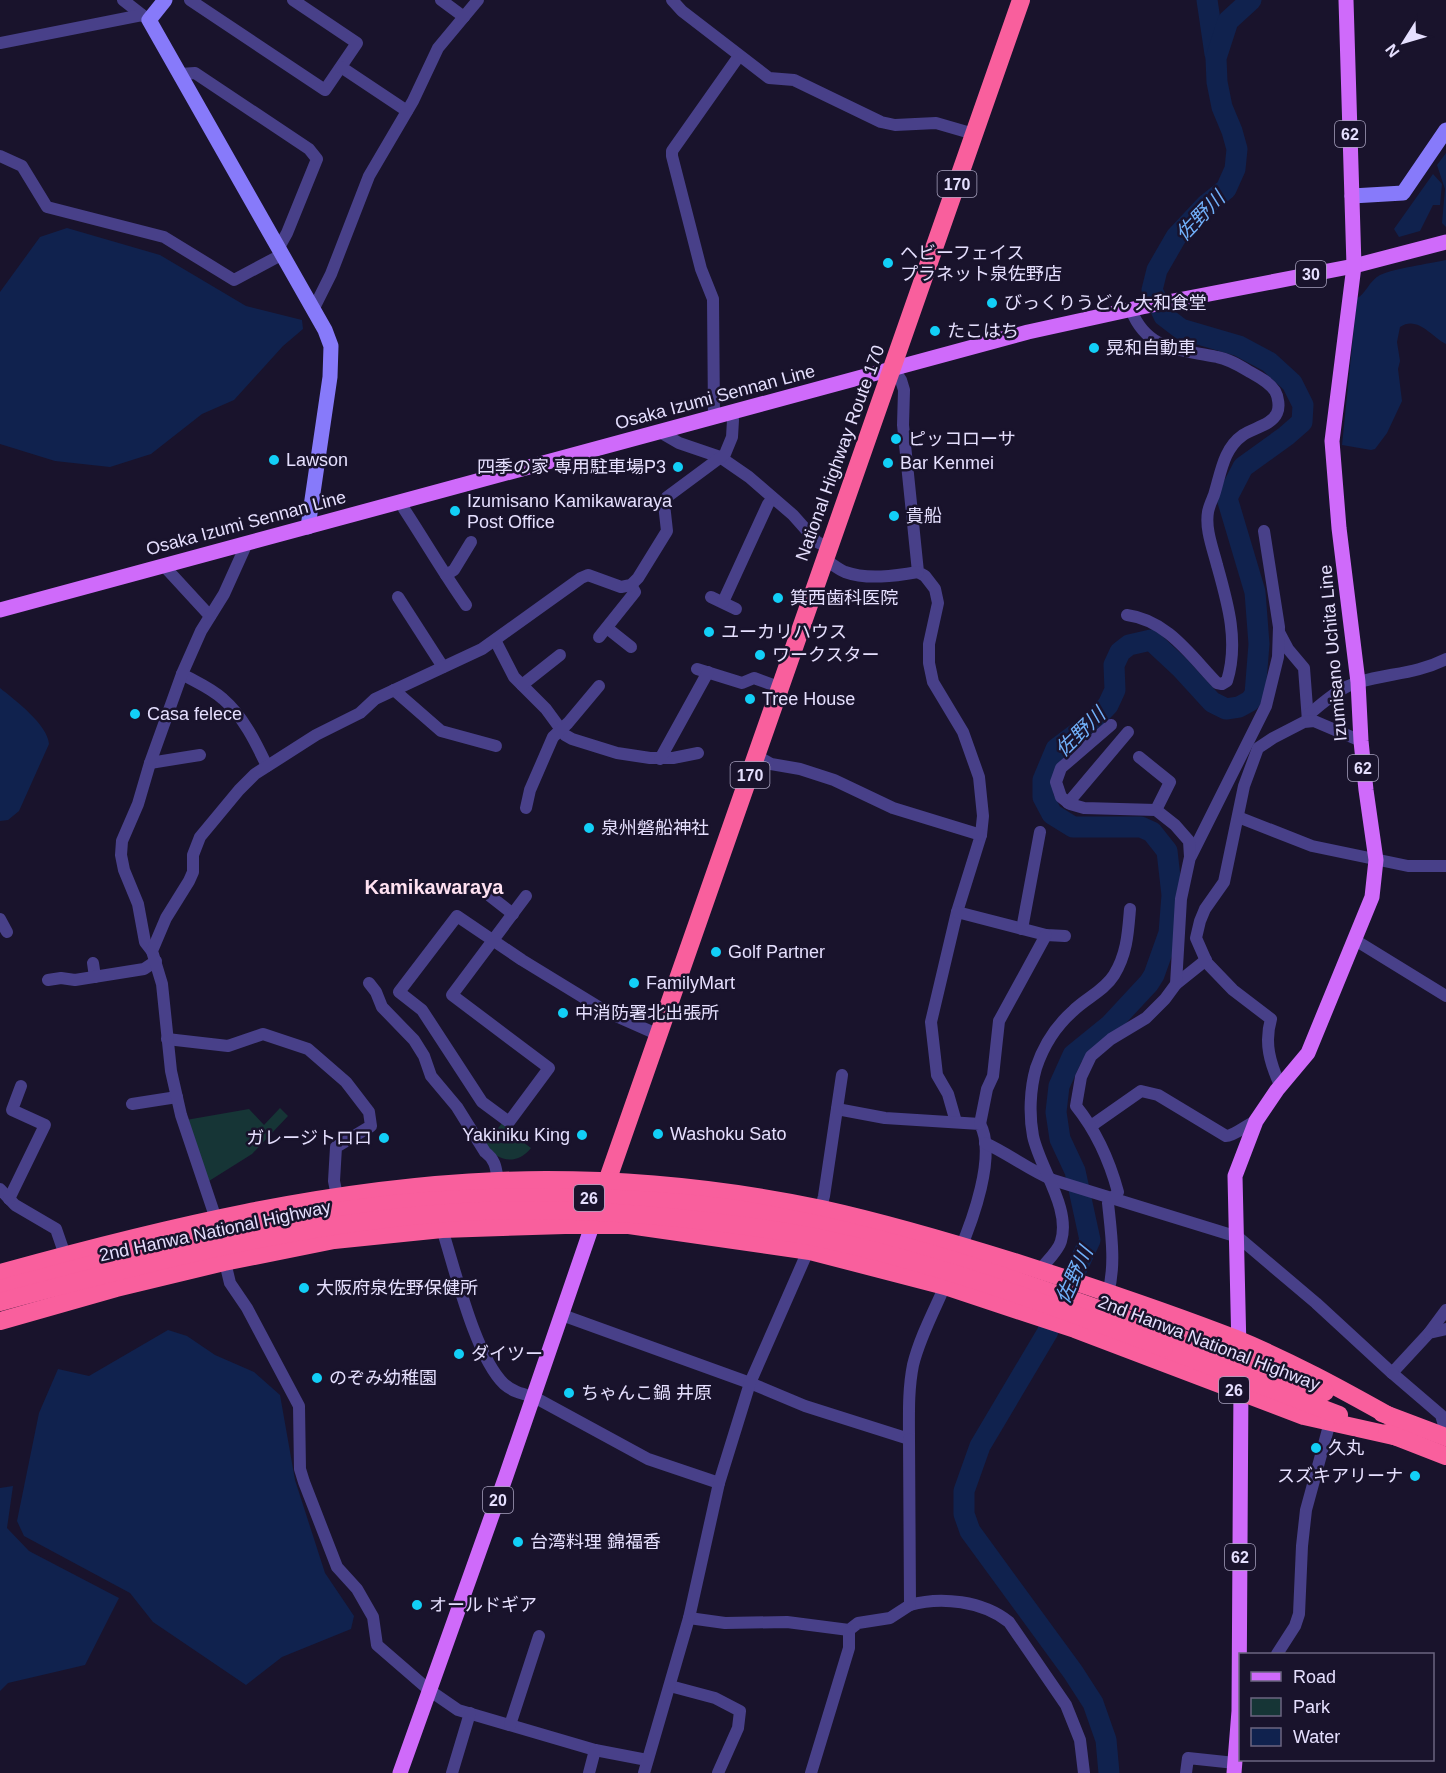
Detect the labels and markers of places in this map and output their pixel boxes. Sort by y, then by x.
place label: ヘビーフェイス プラネット泉佐野店 [900,243,1062,284]
marker: ヘビーフェイス プラネット泉佐野店 [881,256,895,270]
place label: びっくりうどん 大和食堂 [1004,293,1207,313]
marker: びっくりうどん 大和食堂 [985,296,999,310]
place label: たこはち [947,321,1019,341]
marker: たこはち [928,324,942,338]
place label: 晃和自動車 [1106,338,1196,358]
marker: 晃和自動車 [1087,341,1101,355]
place label: ピッコローサ [908,429,1016,449]
marker: ピッコローサ [889,432,903,446]
place label: Lawson [286,450,348,470]
marker: Lawson [267,453,281,467]
place label: Bar Kenmei [900,453,994,473]
marker: Bar Kenmei [881,456,895,470]
place label: 四季の家 専用駐車場P3 [477,457,666,477]
marker: 四季の家 専用駐車場P3 [671,460,685,474]
place label: Izumisano Kamikawaraya Post Office [467,491,673,532]
marker: Izumisano Kamikawaraya Post Office [448,504,462,518]
place label: 貴船 [906,506,942,526]
marker: 貴船 [887,509,901,523]
place label: 箕西歯科医院 [790,588,898,608]
marker: 箕西歯科医院 [771,591,785,605]
place label: ユーカリハウス [721,622,847,642]
marker: ユーカリハウス [702,625,716,639]
place label: ワークスター [772,645,879,665]
marker: ワークスター [753,648,767,662]
place label: Tree House [762,689,855,709]
marker: Tree House [743,692,757,706]
place label: Casa felece [147,704,242,724]
marker: Casa felece [128,707,142,721]
place label: 泉州磐船神社 [601,818,709,838]
marker: 泉州磐船神社 [582,821,596,835]
place label: Golf Partner [728,942,825,962]
marker: Golf Partner [709,945,723,959]
place label: FamilyMart [646,973,735,993]
marker: FamilyMart [627,976,641,990]
place label: 中消防署北出張所 [575,1003,719,1023]
marker: 中消防署北出張所 [556,1006,570,1020]
place label: Washoku Sato [670,1124,786,1144]
place label: Yakiniku King [462,1125,570,1145]
marker: Washoku Sato [651,1127,665,1141]
place label: ガレージトロロ [246,1128,372,1148]
marker: Yakiniku King [575,1128,589,1142]
marker: ガレージトロロ [377,1131,391,1145]
place label: 大阪府泉佐野保健所 [316,1278,478,1298]
marker: 大阪府泉佐野保健所 [297,1281,311,1295]
place label: ダイツー [471,1344,543,1364]
marker: ダイツー [452,1347,466,1361]
place label: のぞみ幼稚園 [329,1368,437,1388]
marker: のぞみ幼稚園 [310,1371,324,1385]
place label: ちゃんこ鍋 井原 [581,1383,712,1403]
marker: ちゃんこ鍋 井原 [562,1386,576,1400]
place label: 久丸 [1328,1438,1364,1458]
marker: 久丸 [1309,1441,1323,1455]
place label: スズキアリーナ [1277,1466,1403,1486]
marker: スズキアリーナ [1408,1469,1422,1483]
place label: 台湾料理 錦福香 [530,1532,661,1552]
marker: 台湾料理 錦福香 [511,1535,525,1549]
place label: オールドギア [429,1595,537,1615]
marker: オールドギア [410,1598,424,1612]

